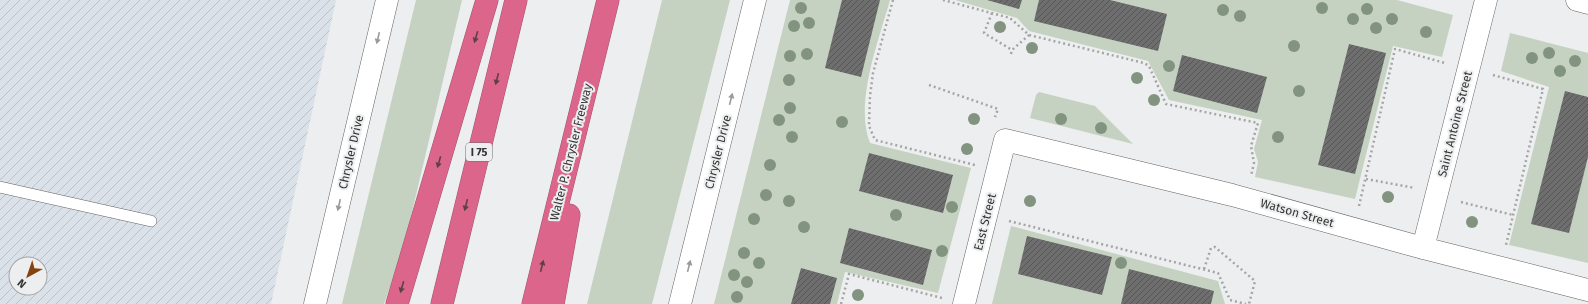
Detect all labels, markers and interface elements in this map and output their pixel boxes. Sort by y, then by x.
one-way arrow [375,32,381,44]
one-way arrow [473,32,479,44]
street label: Saint Antoine Street [1435,69,1475,178]
one-way arrow [493,73,499,85]
street label: Walter P. Chrysler Freeway [547,82,595,222]
one-way arrow [728,93,734,105]
street label: Chrysler Drive [336,114,366,190]
street label: Chrysler Drive [702,114,734,190]
road number: I 75 [466,143,492,161]
one-way arrow [436,156,442,168]
street label: East Street [971,191,999,252]
street label: Watson Street [1259,196,1336,230]
one-way arrow [335,199,341,212]
one-way arrow [463,199,469,211]
north arrow [8,256,48,296]
one-way arrow [540,260,546,272]
one-way arrow [687,260,693,272]
text: N [15,276,29,291]
one-way arrow [399,280,405,293]

